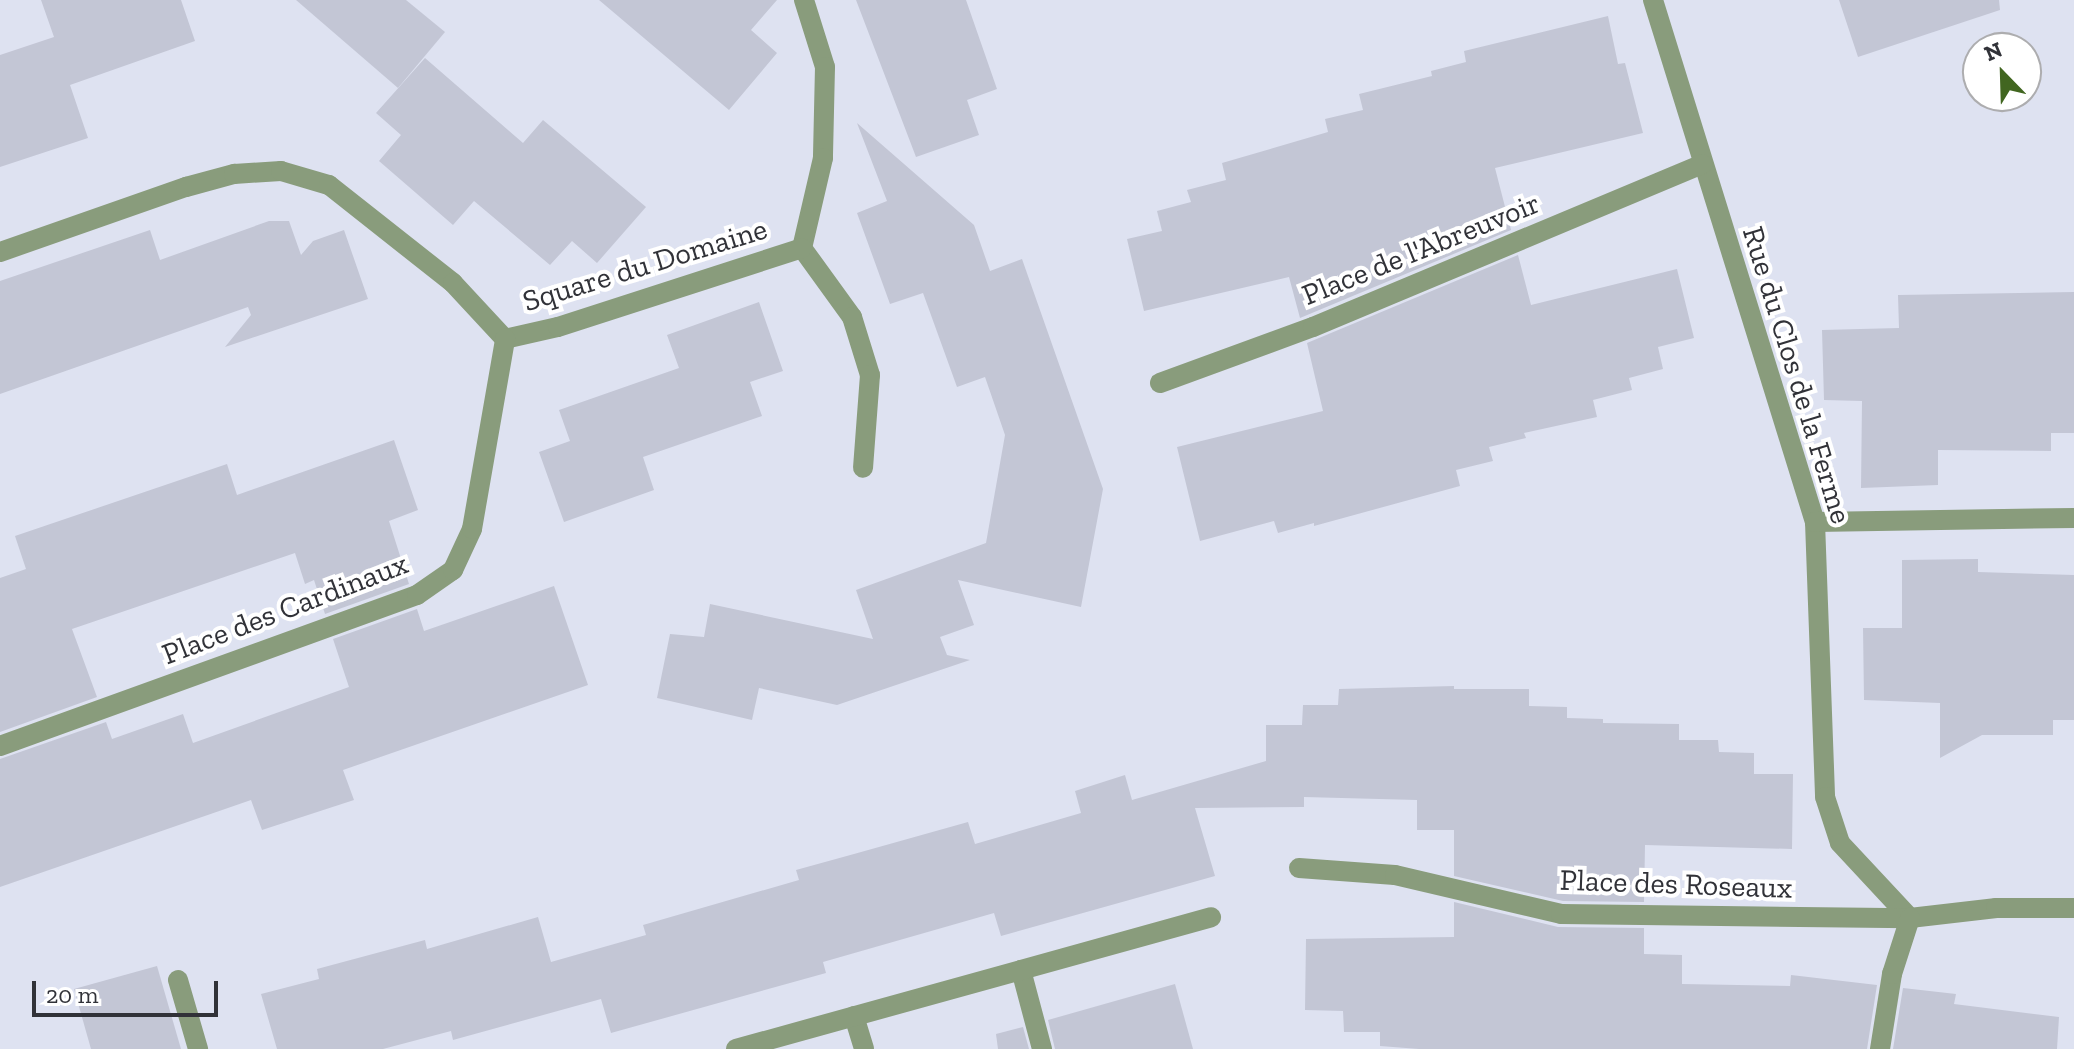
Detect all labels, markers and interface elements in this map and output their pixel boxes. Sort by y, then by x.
north arrow [1962,32,2042,112]
text: N [1980,36,2006,67]
street label: Place de l'Abreuvoir [1297,185,1545,313]
street label: Square du Domaine [518,211,772,319]
street label: Rue du Clos de la Ferme [1735,222,1859,528]
street label: Place des Cardinaux [157,546,413,672]
street label: Place des Roseaux [1559,862,1793,906]
scale bar [36,965,222,1015]
text: 20 m [46,980,98,1009]

